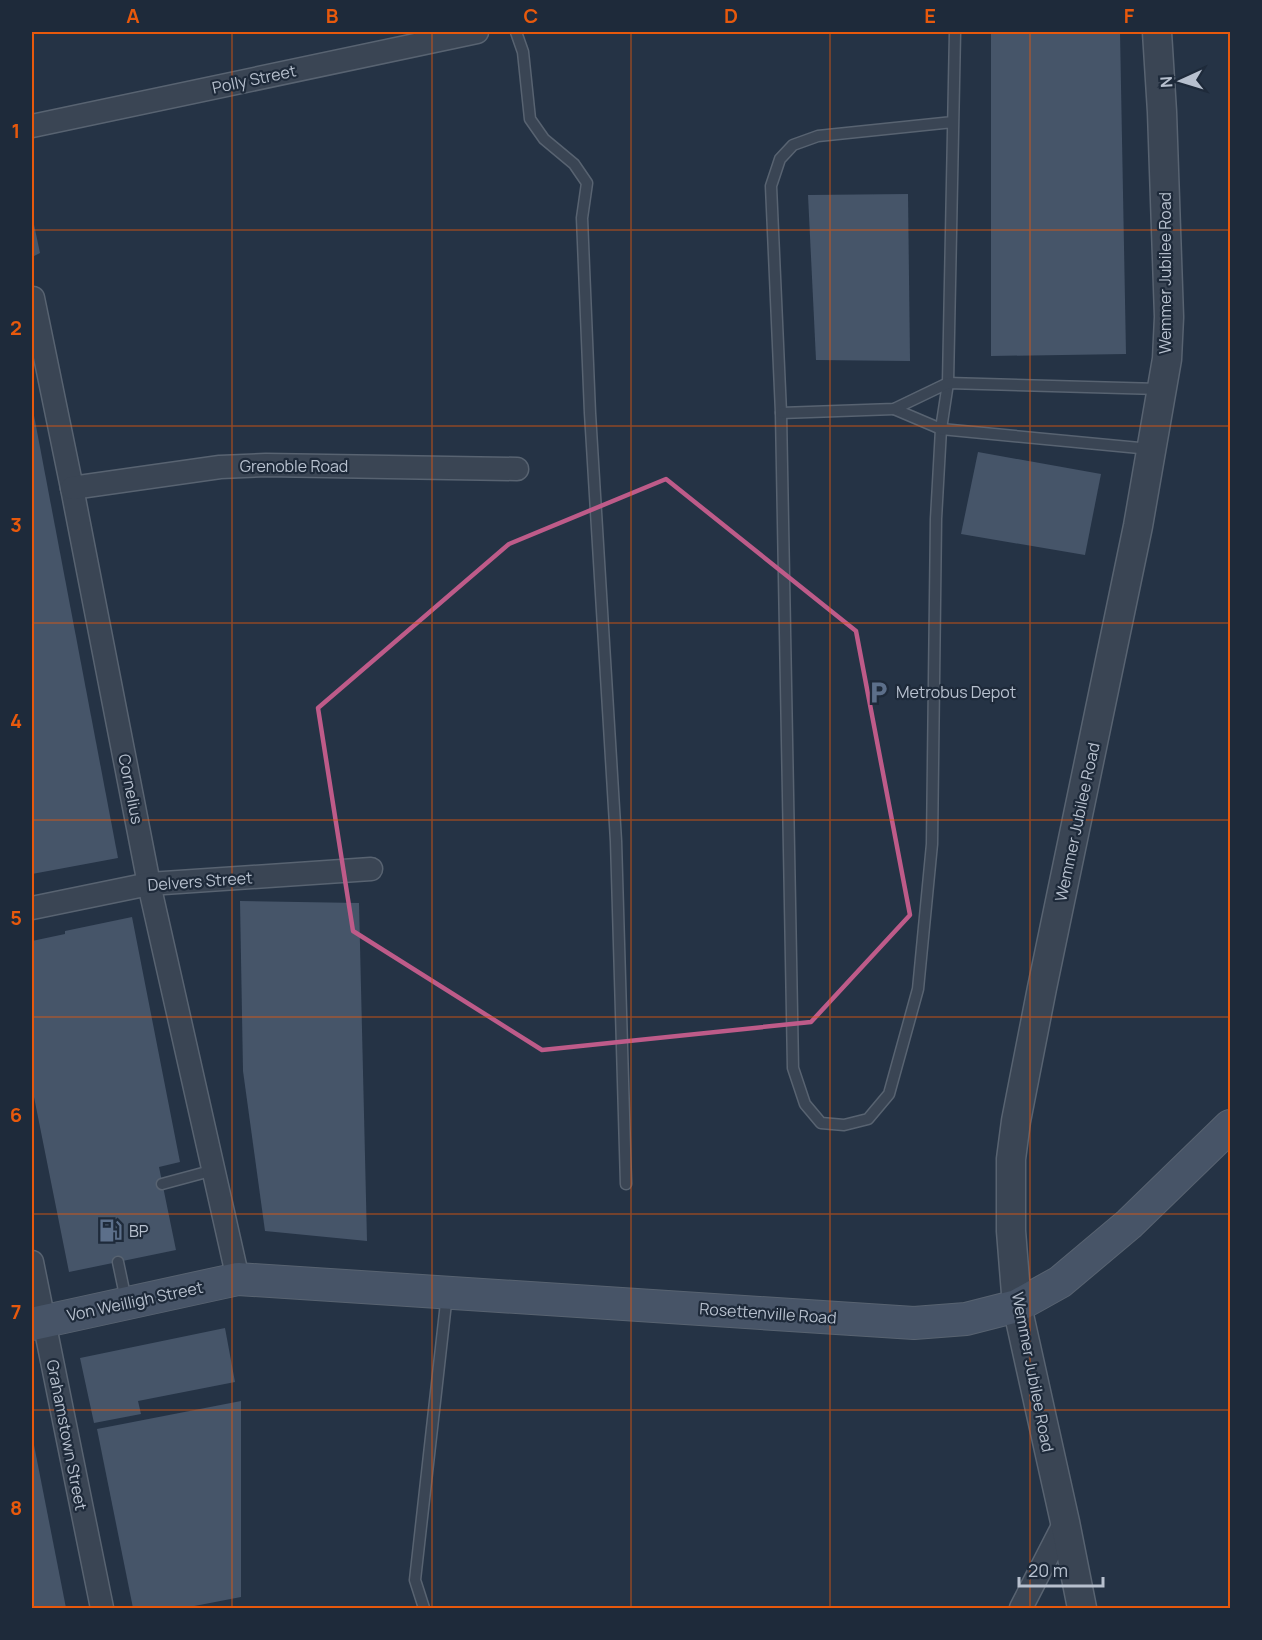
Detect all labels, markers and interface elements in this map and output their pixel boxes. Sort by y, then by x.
text: A [126,2,140,29]
text: B [326,2,339,29]
text: C [524,2,538,29]
text: D [724,2,738,29]
text: E [924,2,936,29]
text: F [1124,2,1135,29]
north arrow [1151,51,1211,111]
street label: Polly Street [210,59,298,99]
text: N [1155,76,1177,89]
text: 1 [12,117,20,144]
street label: Wemmer Jubilee Road [1154,192,1176,354]
text: 2 [10,314,22,341]
street label: Grenoble Road [240,455,348,477]
text: 3 [10,511,22,538]
parking icon: Metrobus Depot [865,679,891,705]
place label: Metrobus Depot [896,681,1016,703]
text: 4 [10,707,22,734]
street label: Wemmer Jubilee Road [1049,740,1105,904]
street label: Cornelius [113,752,149,826]
street label: Delvers Street [147,866,253,896]
text: 5 [10,904,22,931]
text: 6 [10,1101,22,1128]
fuel station icon: BP [98,1218,124,1244]
place label: BP [129,1220,149,1242]
street label: Von Weilligh Street [65,1276,205,1326]
street label: Wemmer Jubilee Road [1007,1290,1059,1454]
street label: Rosettenville Road [699,1297,837,1329]
text: 7 [11,1298,21,1325]
street label: Grahamstown Street [42,1358,92,1512]
text: 8 [10,1494,22,1521]
scale bar [1019,1550,1103,1588]
text: 20 m [1028,1558,1068,1582]

